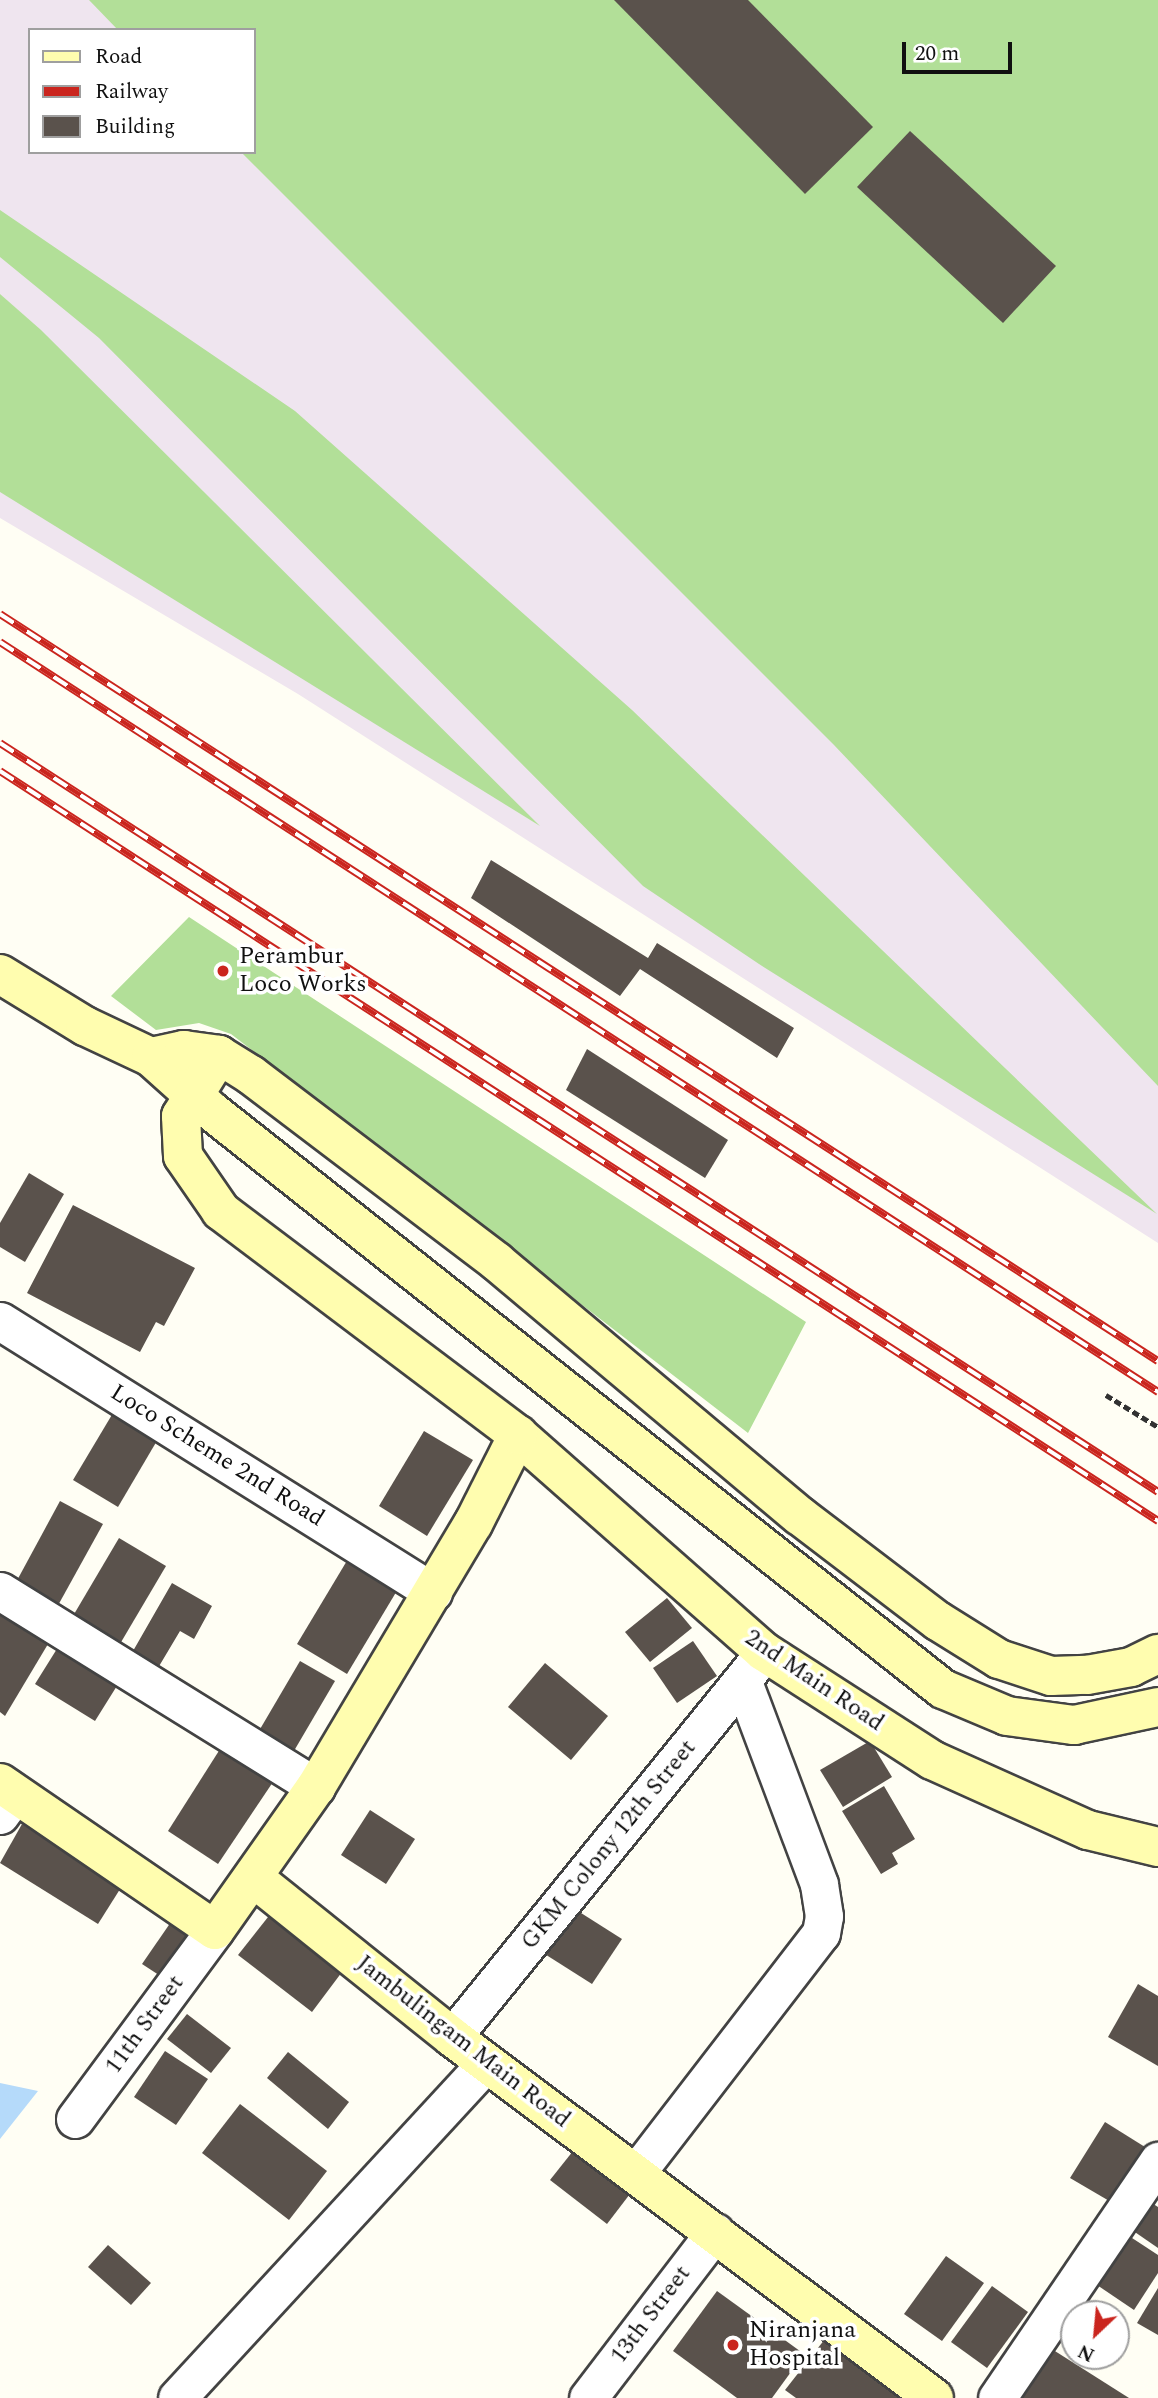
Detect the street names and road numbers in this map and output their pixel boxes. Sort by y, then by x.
street label: Loco Scheme 2nd Road [105,1378,329,1534]
street label: 2nd Main Road [739,1624,889,1738]
street label: GKM Colony 12th Street [515,1734,703,1956]
street label: Jambulingam Main Road [350,1949,576,2135]
street label: 11th Street [99,1970,191,2080]
street label: 13th Street [605,2260,697,2370]

